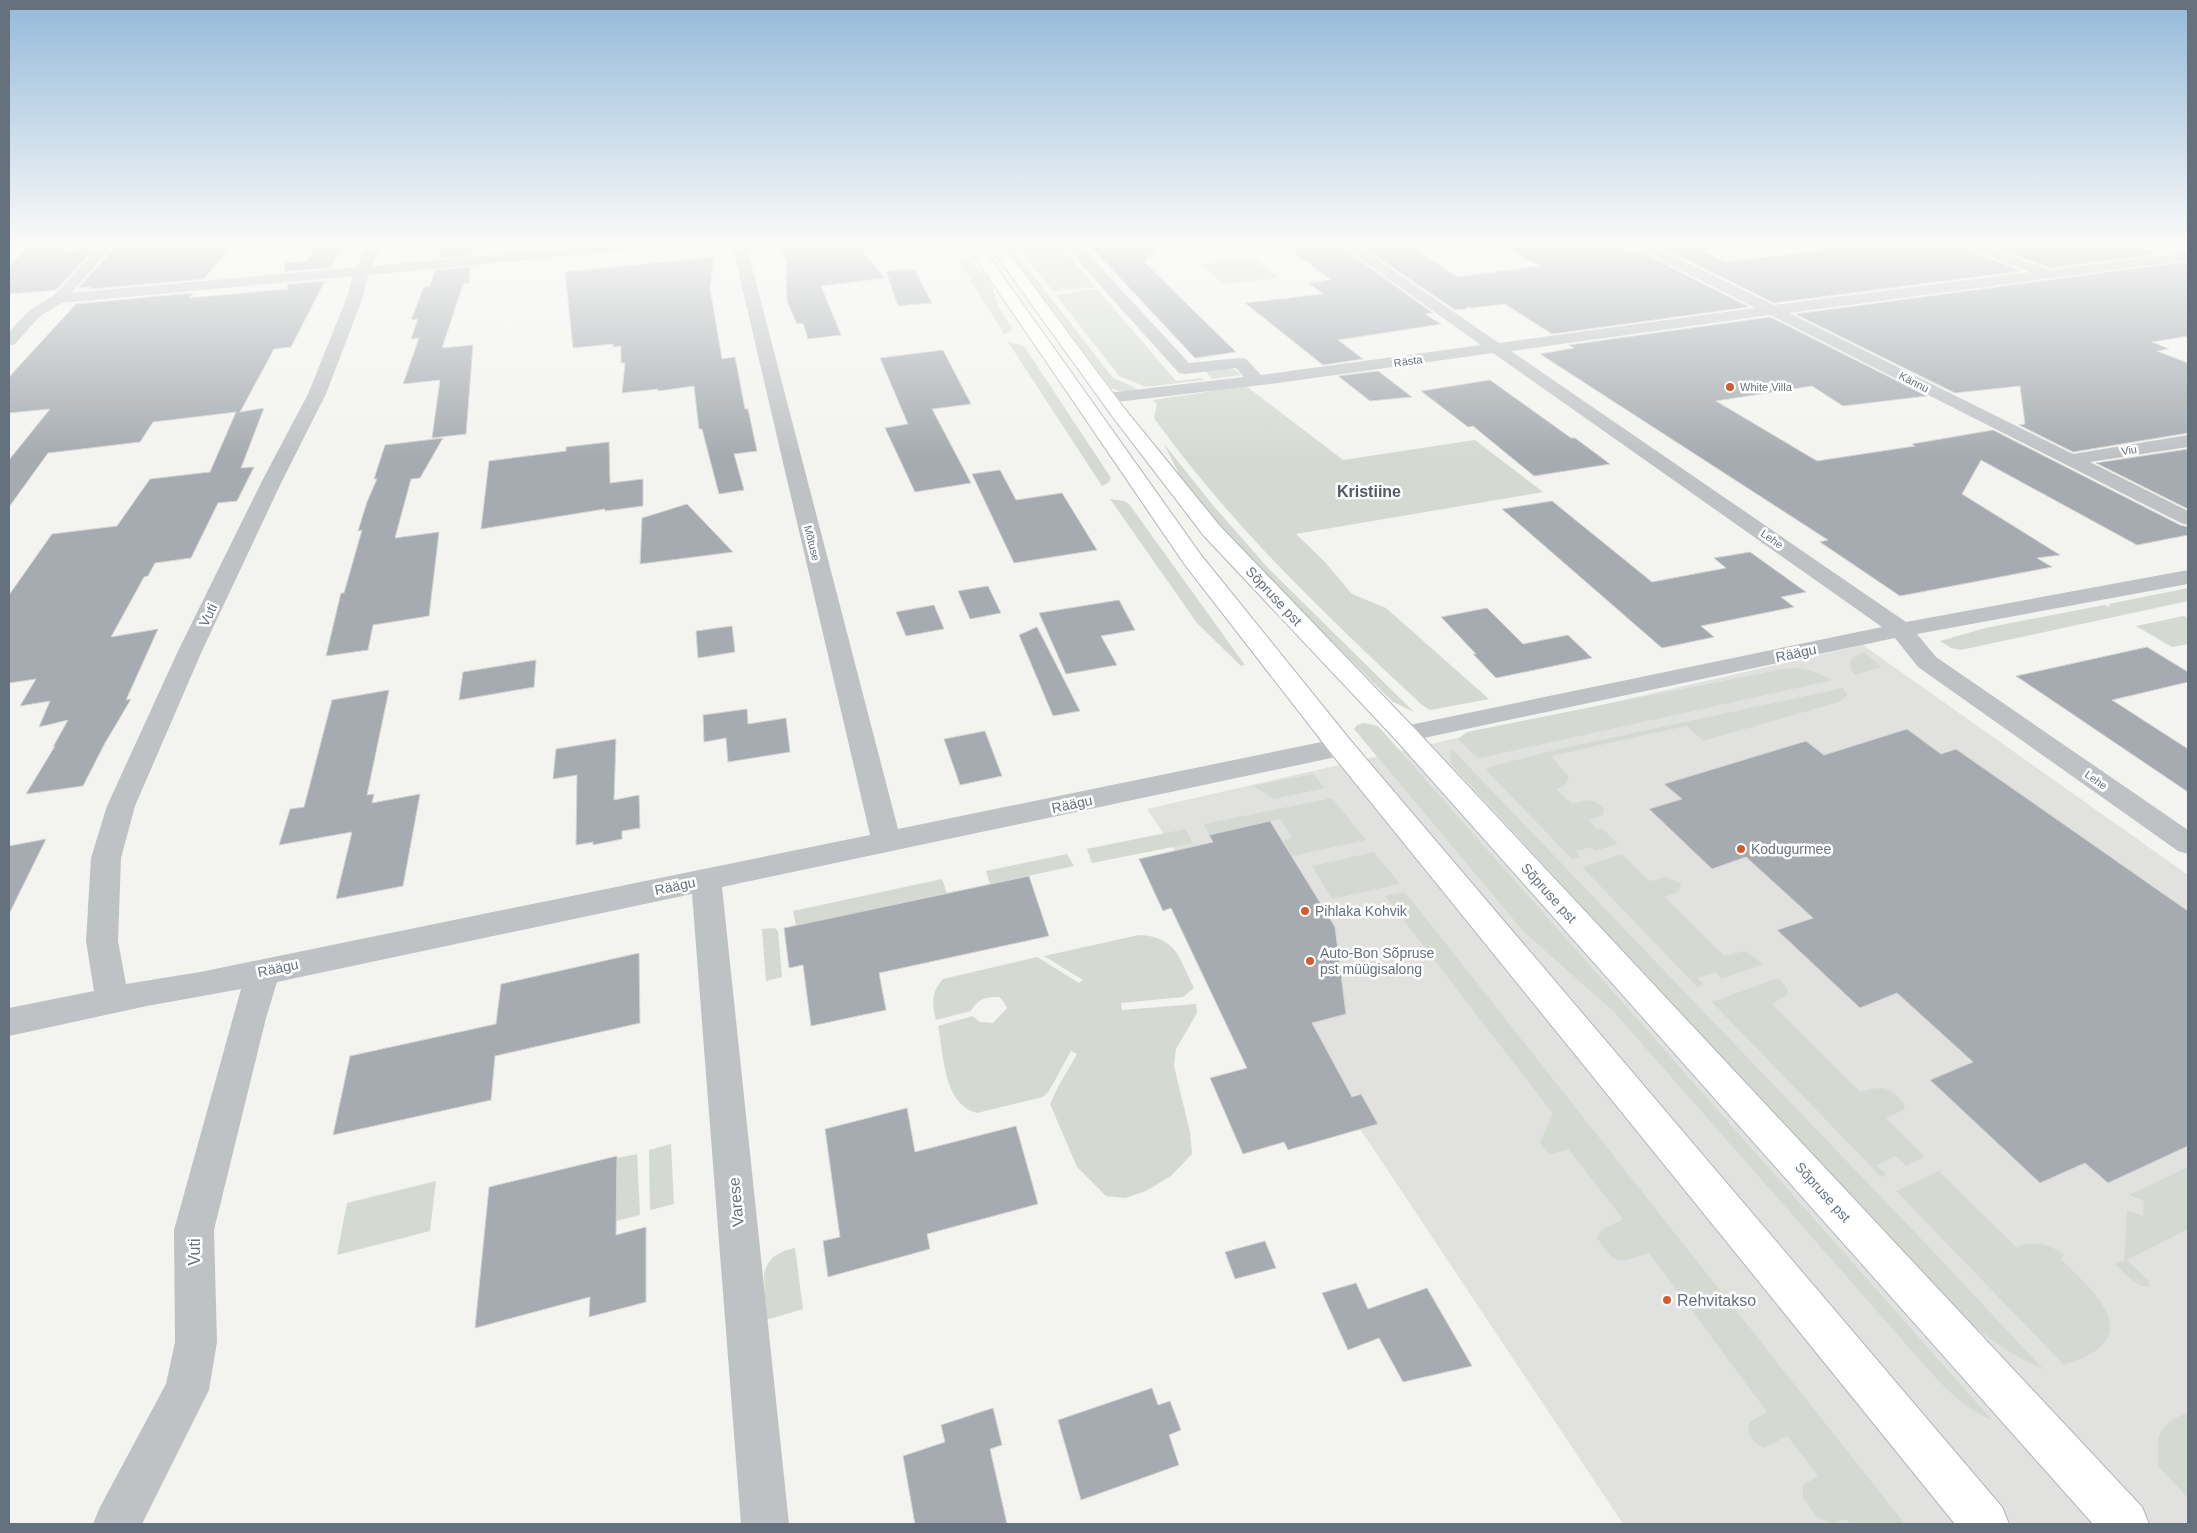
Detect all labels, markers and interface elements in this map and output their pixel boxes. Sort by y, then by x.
street label: Rästa [1393,353,1424,369]
street label: Kännu [1897,369,1931,395]
marker: White Villa [1724,381,1736,393]
place label: White Villa [1740,381,1793,393]
street label: Viu [2120,443,2138,457]
district label: Kristiine [1337,483,1401,500]
street label: Mõtuse [802,524,822,562]
street label: Lehe [1759,527,1785,551]
street label: Sõpruse pst [1243,563,1305,629]
street label: Vuti [196,601,220,629]
street label: Räägu [1774,641,1818,665]
street label: Lehe [2083,768,2109,792]
street label: Räägu [1050,792,1094,816]
place label: Kodugurmee [1751,841,1831,857]
marker: Kodugurmee [1735,843,1747,855]
street label: Sõpruse pst [1518,860,1580,926]
street label: Räägu [653,874,697,898]
place label: Pihlaka Kohvik [1315,903,1408,919]
marker: Pihlaka Kohvik [1299,905,1311,917]
place label: Auto-Bon Sõpruse pst müügisalong [1320,945,1435,977]
marker: Auto-Bon Sõpruse pst müügisalong [1304,955,1316,967]
street label: Räägu [256,956,300,980]
street label: Sõpruse pst [1792,1159,1854,1225]
street label: Varese [725,1177,747,1227]
street label: Vuti [186,1239,203,1265]
place label: Rehvitakso [1677,1292,1756,1309]
marker: Rehvitakso [1661,1294,1673,1306]

